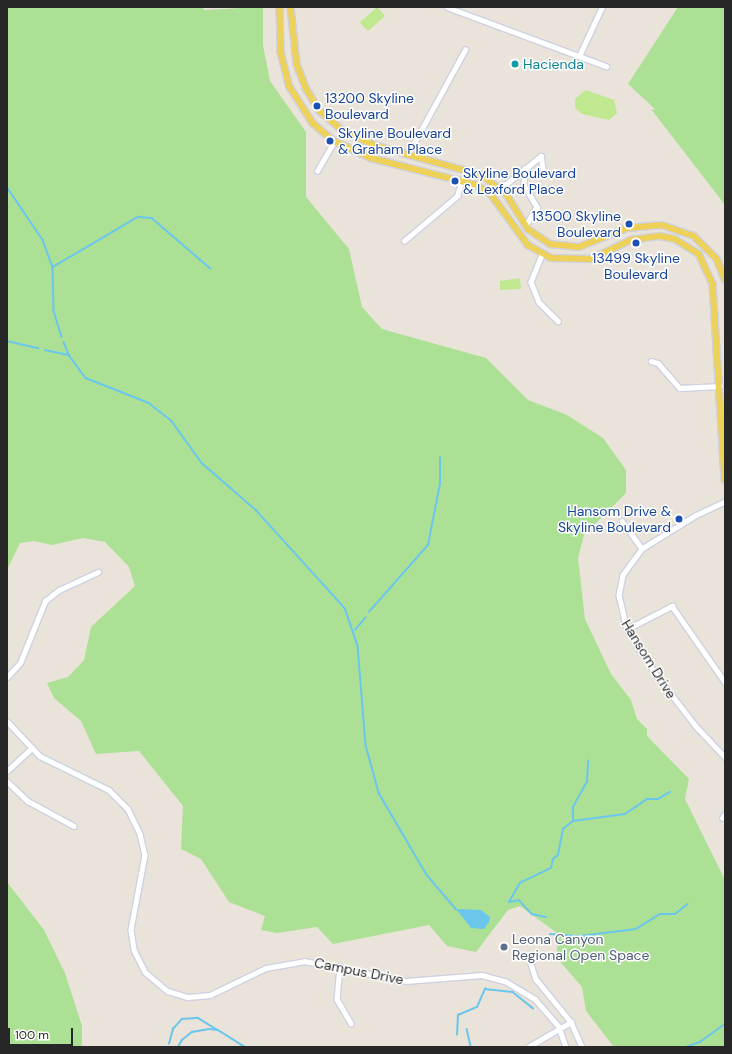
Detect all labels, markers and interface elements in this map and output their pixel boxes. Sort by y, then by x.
place label: Hacienda [523,56,584,72]
marker: Hacienda [510,59,520,69]
place label: 13200 Skyline Boulevard [325,90,414,122]
marker: 13200 Skyline Boulevard [312,101,322,111]
place label: Skyline Boulevard & Graham Place [338,125,451,158]
marker: Skyline Boulevard & Graham Place [325,136,335,146]
place label: Skyline Boulevard & Lexford Place [463,165,576,198]
marker: Skyline Boulevard & Lexford Place [450,176,460,186]
place label: 13500 Skyline Boulevard [532,208,621,240]
marker: 13500 Skyline Boulevard [624,219,634,229]
marker: 13499 Skyline Boulevard [631,238,641,248]
place label: 13499 Skyline Boulevard [592,250,680,282]
place label: Hansom Drive & Skyline Boulevard [558,503,671,536]
marker: Hansom Drive & Skyline Boulevard [674,514,684,524]
street label: Hansom Drive [618,616,680,702]
place label: Leona Canyon Regional Open Space [512,931,650,964]
marker: Leona Canyon Regional Open Space [499,942,509,952]
street label: Campus Drive [313,954,405,988]
scale bar [10,1020,75,1046]
text: 100 m [15,1027,49,1043]

